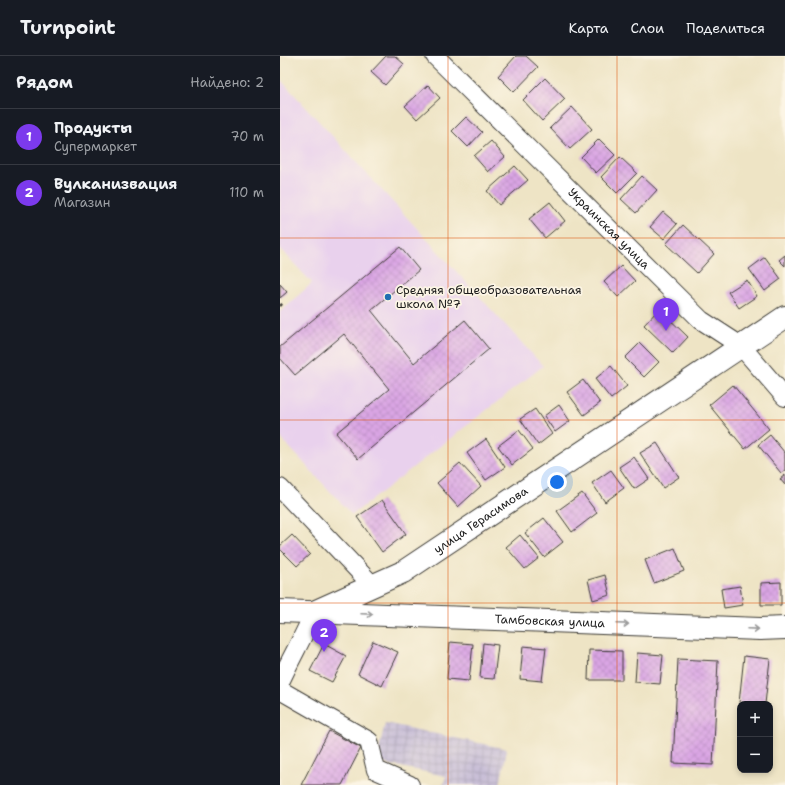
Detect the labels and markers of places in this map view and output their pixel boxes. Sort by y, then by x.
place label: Средняя общеобразовательная школа №7 [396,282,582,312]
marker: Средняя общеобразовательная школа №7 [383,292,393,302]
pin: 1 [653,298,679,331]
pin: 2 [311,619,337,652]

